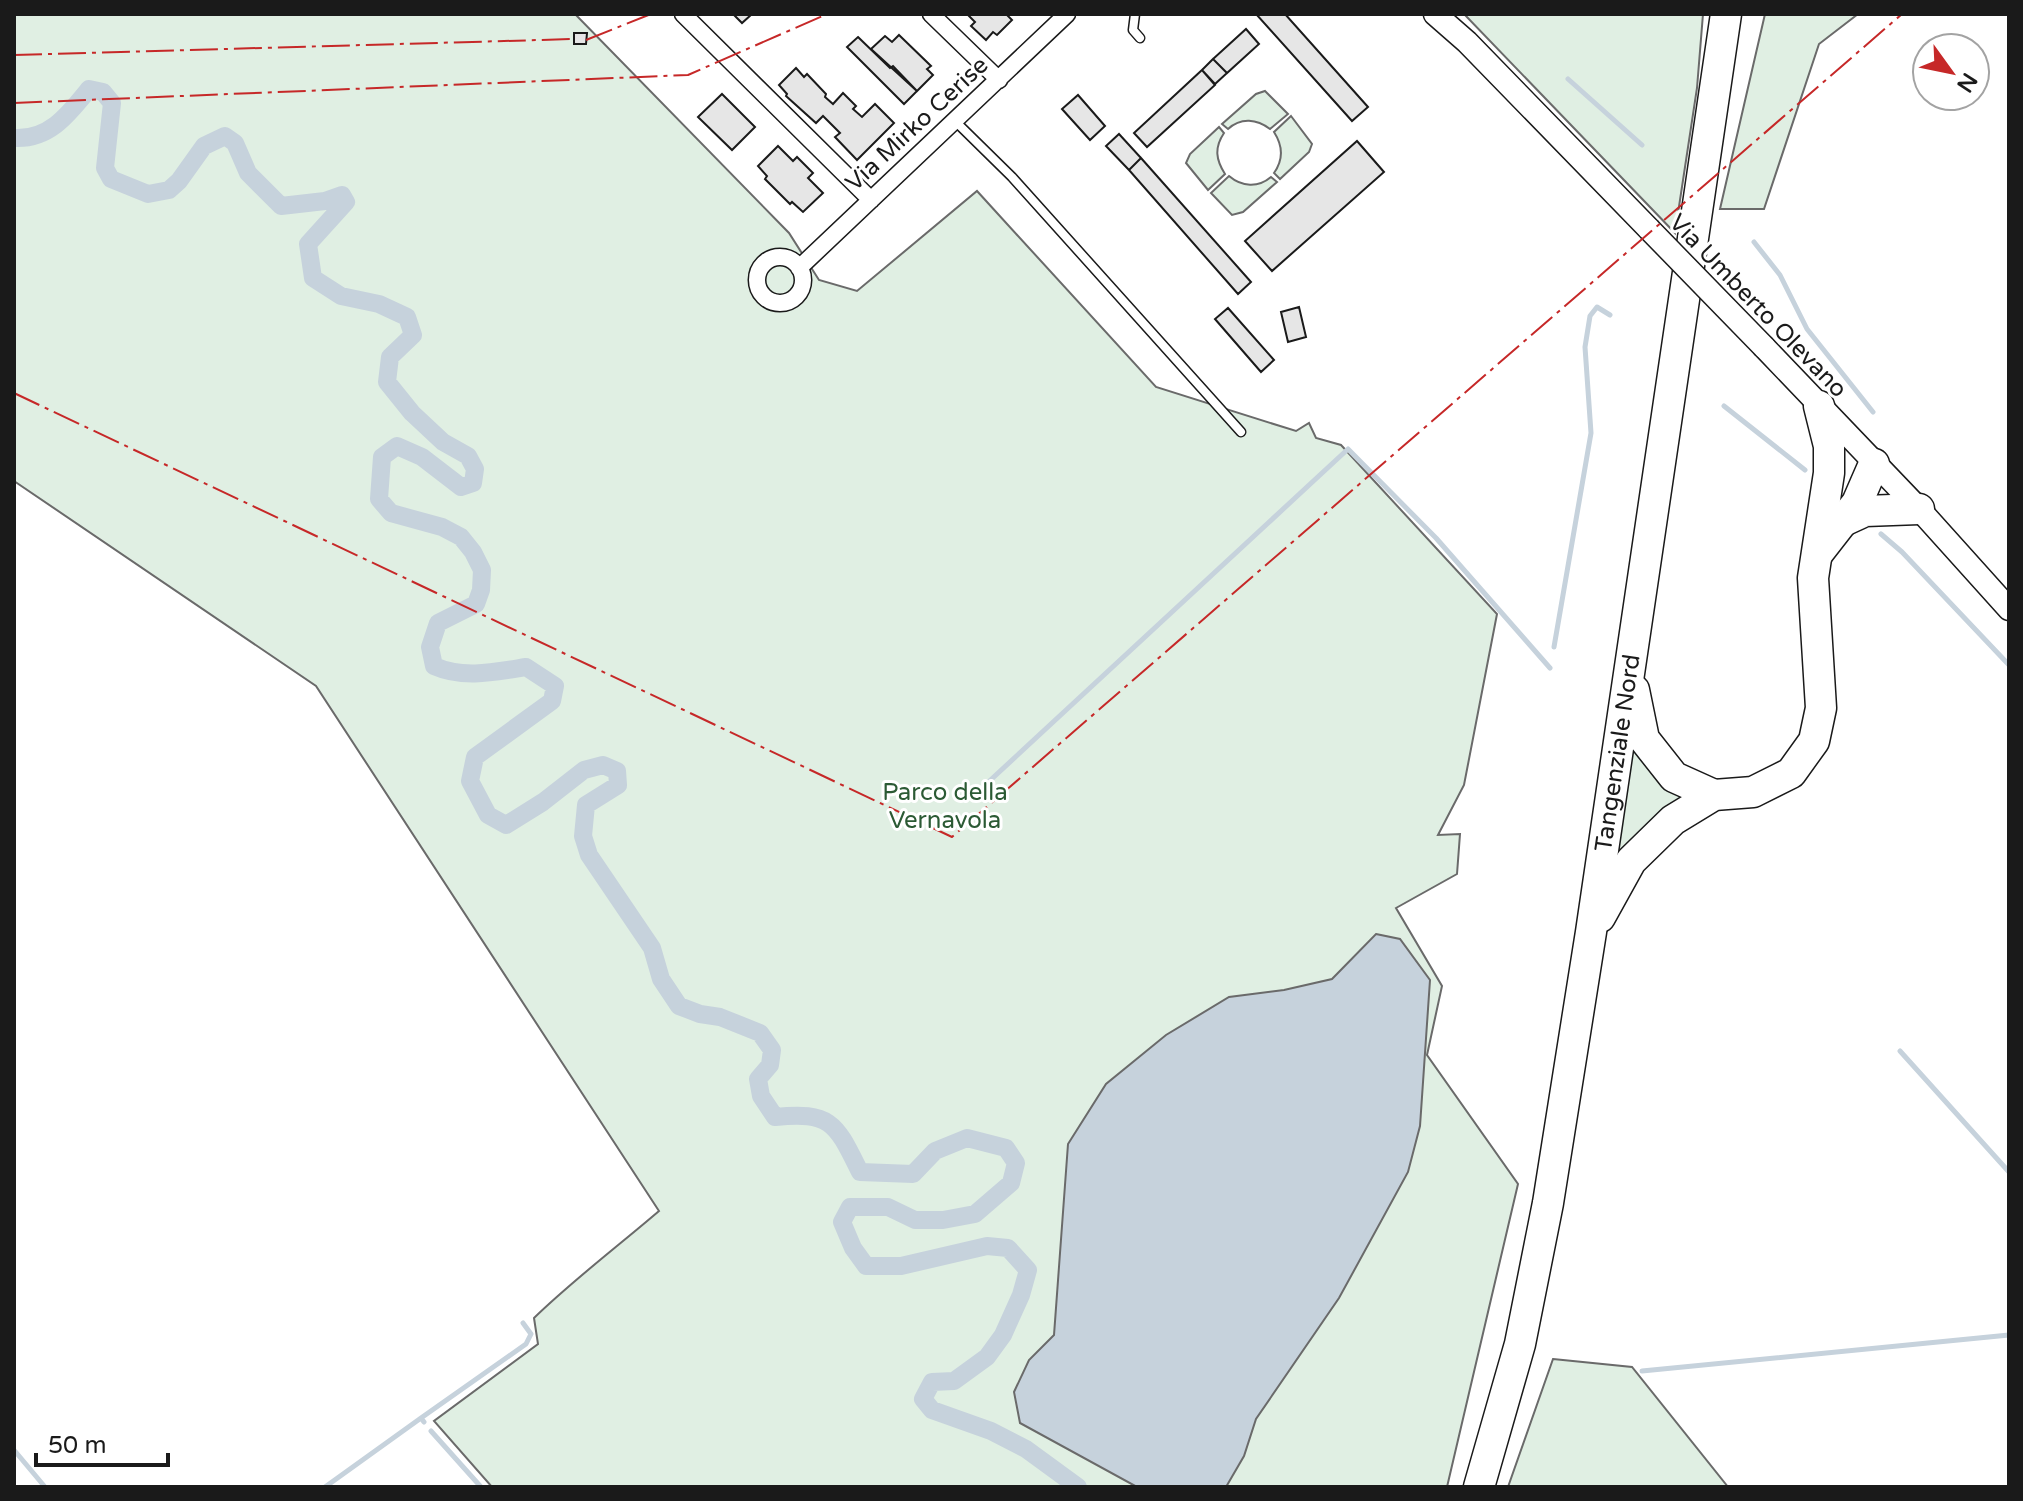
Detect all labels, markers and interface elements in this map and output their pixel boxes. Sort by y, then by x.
north arrow [1911,32,1991,112]
street label: Via Mirko Cerise [840,51,994,197]
text: N [1951,68,1983,97]
street label: Via Umberto Olevano [1663,208,1853,404]
street label: Tangenziale Nord [1589,652,1646,853]
park label: Parco della Vernavola [882,778,1008,835]
scale bar [36,1417,168,1467]
text: 50 m [48,1431,106,1460]

